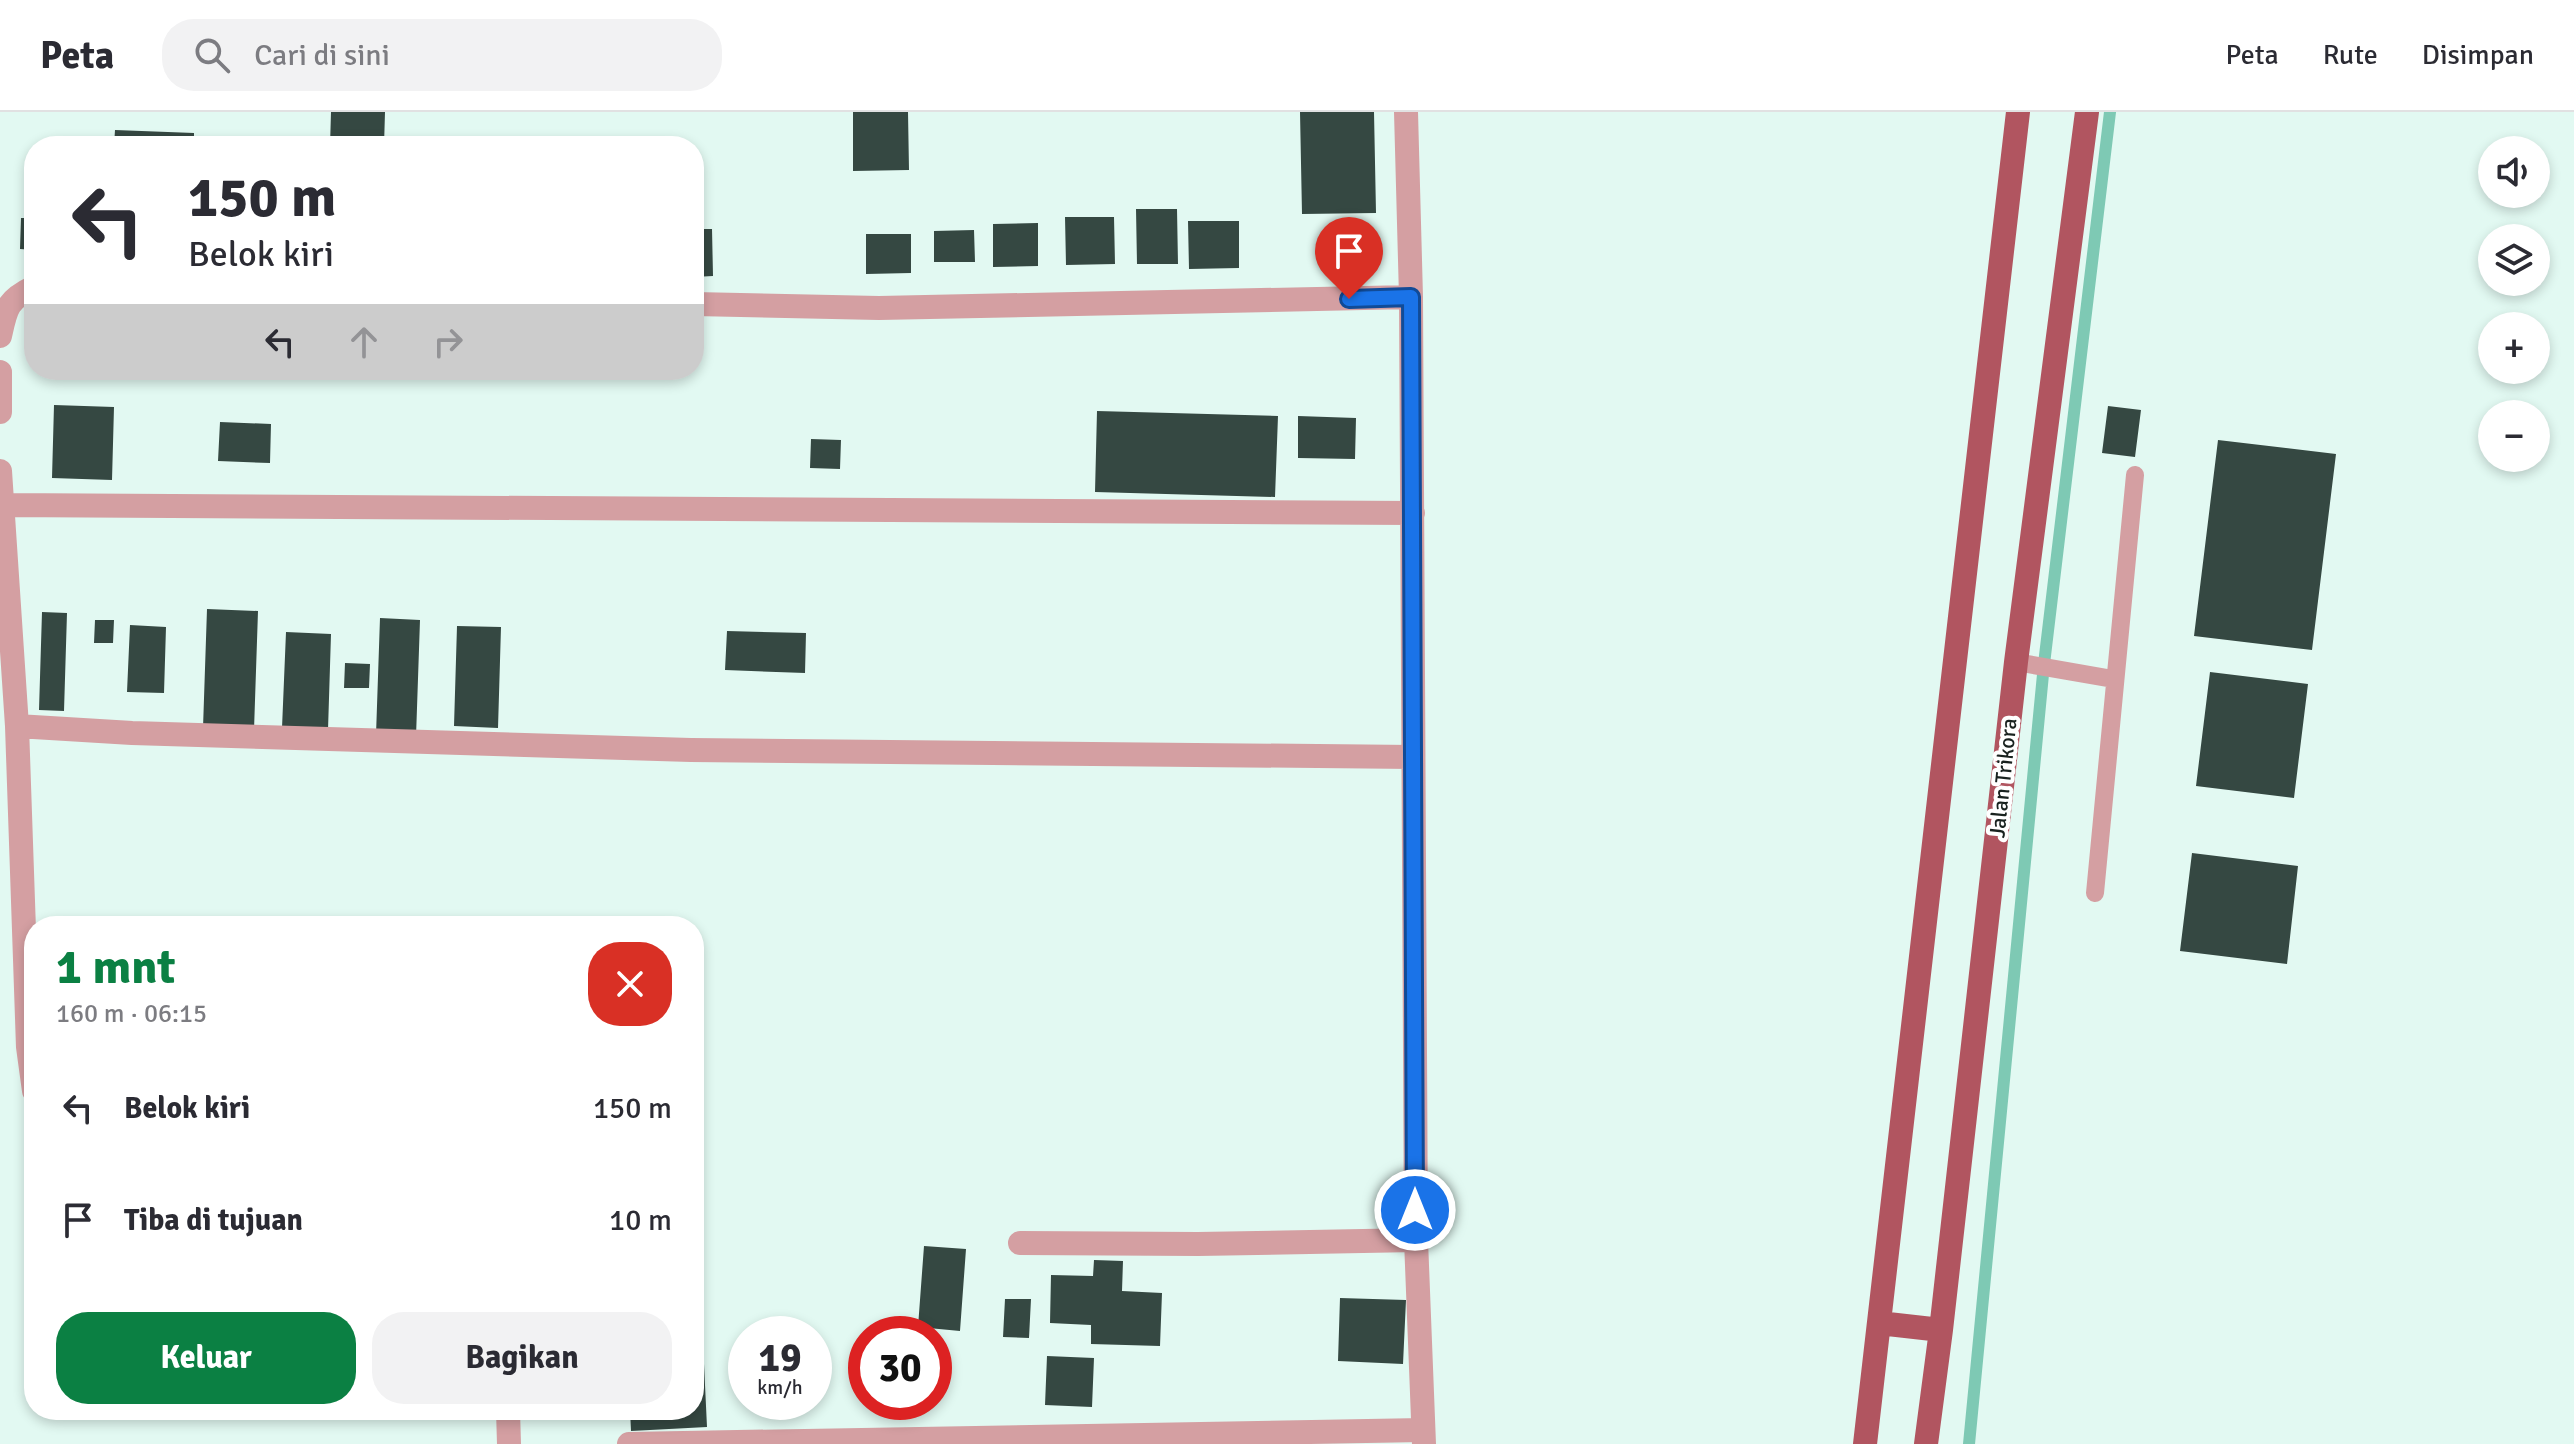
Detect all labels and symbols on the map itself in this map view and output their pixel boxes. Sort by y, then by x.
pin [1315,217,1383,299]
street label: Jalan Trikora [1983,717,2023,839]
position arrow [1373,1168,1457,1252]
speed limit sign: 30 [848,1316,952,1420]

